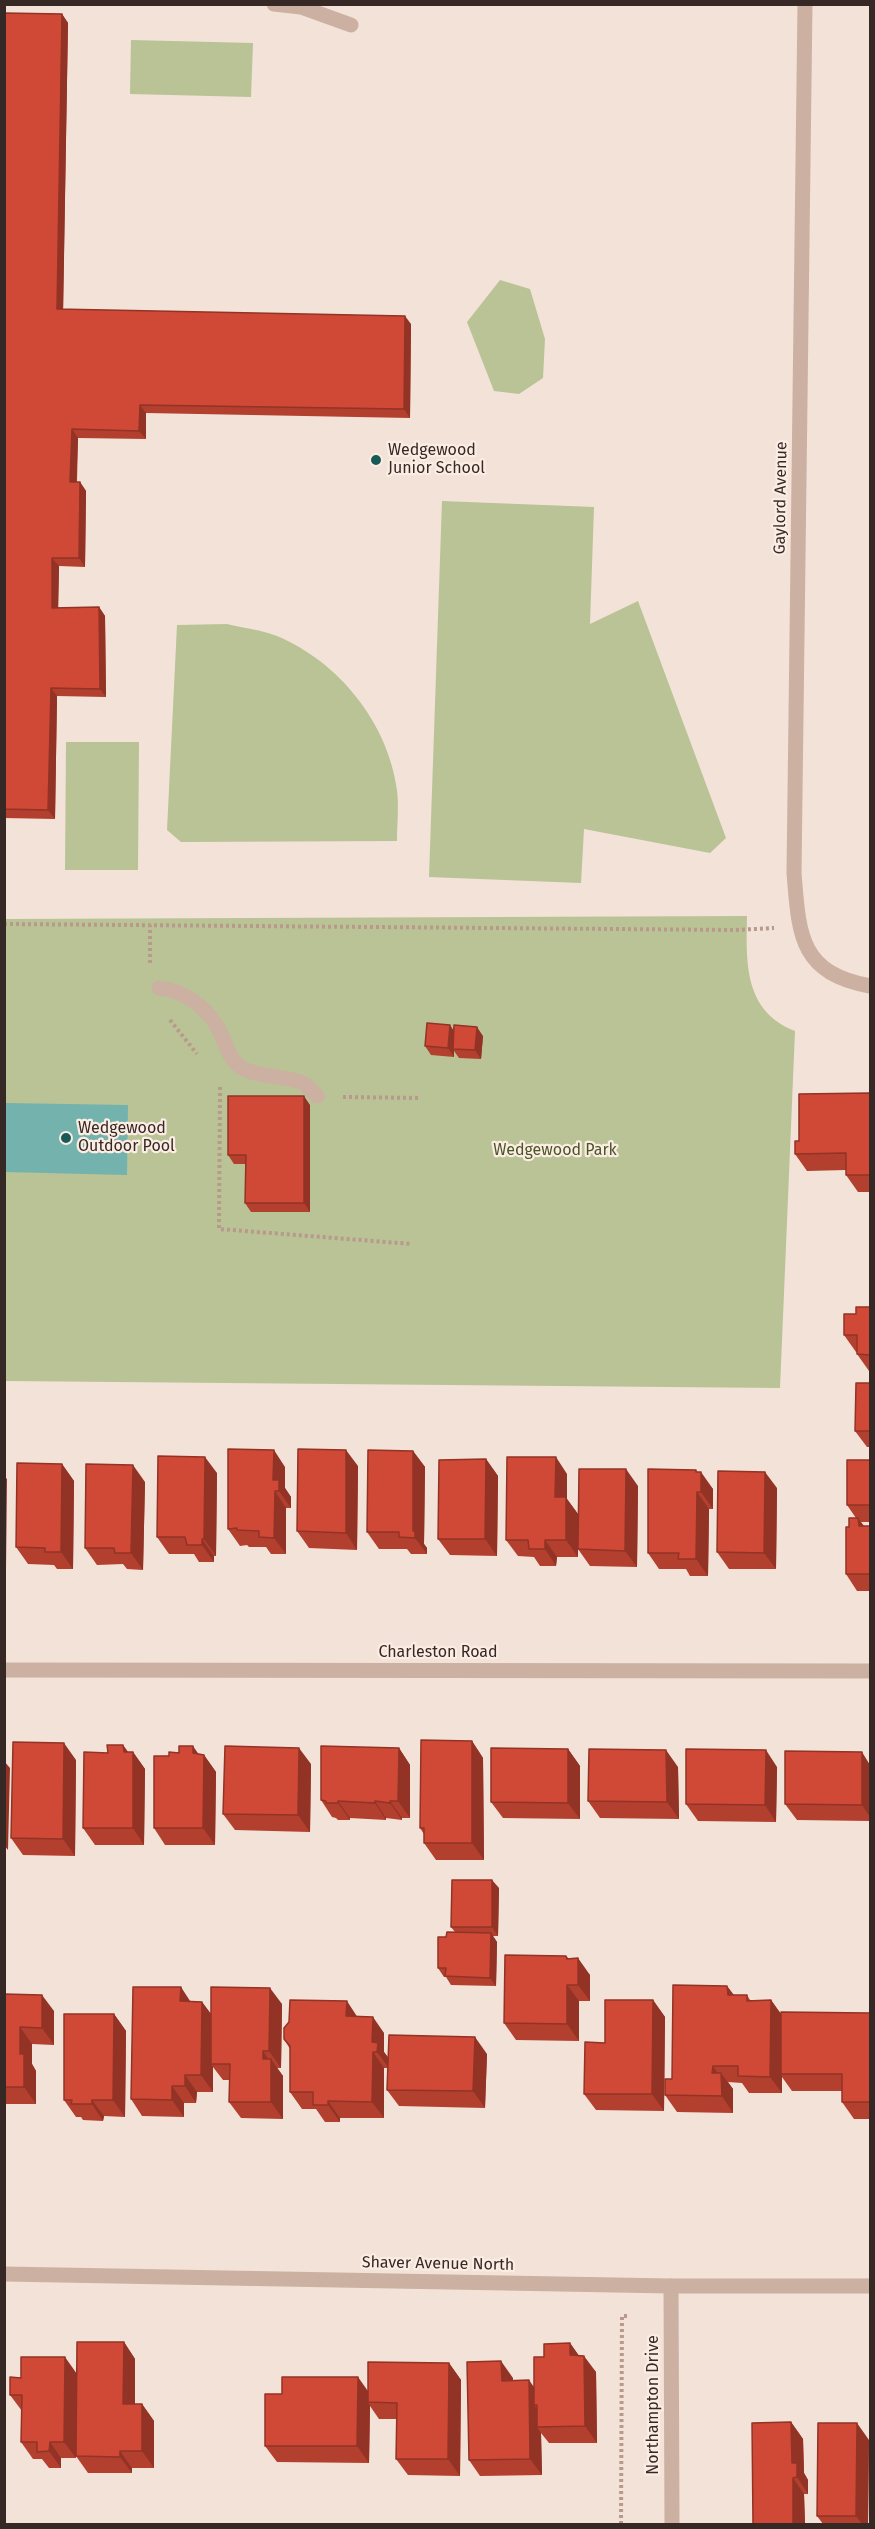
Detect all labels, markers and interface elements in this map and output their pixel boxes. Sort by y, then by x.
place label: Wedgewood Junior School [388,441,485,479]
street label: Gaylord Avenue [770,441,792,555]
marker: Wedgewood Junior School [369,453,383,467]
place label: Wedgewood Outdoor Pool [78,1119,175,1157]
marker: Wedgewood Outdoor Pool [59,1131,73,1145]
park label: Wedgewood Park [493,1141,617,1161]
street label: Charleston Road [378,1643,498,1663]
street label: Shaver Avenue North [362,2253,514,2275]
street label: Northampton Drive [644,2335,664,2475]

